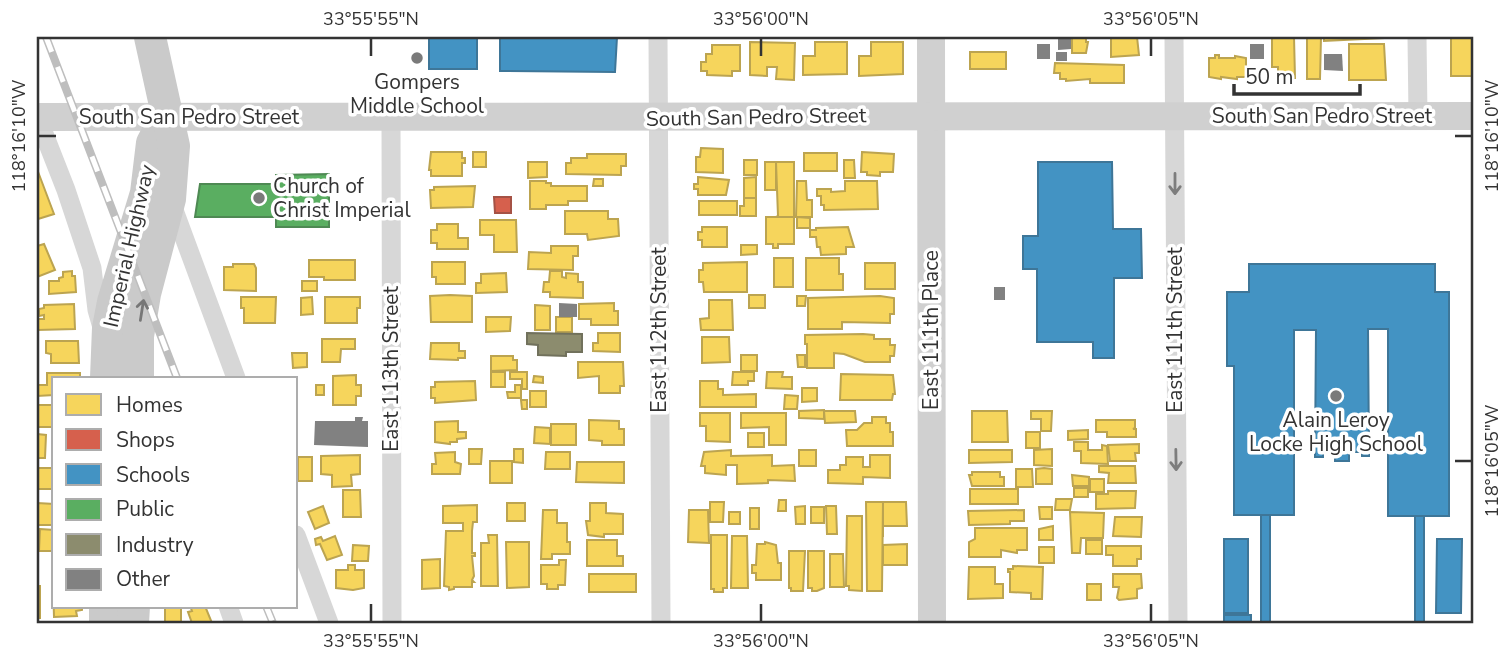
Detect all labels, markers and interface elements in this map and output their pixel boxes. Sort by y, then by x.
text: 33°55'55"N [323,7,419,31]
text: 33°56'00"N [713,7,809,31]
text: 33°56'05"N [1103,7,1199,31]
marker: Gompers Middle School [409,50,425,66]
scale bar [1234,52,1360,96]
text: 50 m [1245,63,1294,91]
place label: Gompers Middle School [350,68,485,120]
text: 118°16'10"W [7,79,31,193]
text: 118°16'10"W [1480,79,1504,193]
street label: South San Pedro Street [646,101,867,133]
street label: South San Pedro Street [1212,102,1433,130]
street label: South San Pedro Street [79,103,300,131]
street label: Imperial Highway [97,162,161,330]
place label: Church of Christ Imperial [273,172,411,224]
one-way arrow [1168,172,1182,195]
marker: Church of Christ Imperial [251,190,267,206]
street label: East 112th Street [645,246,673,413]
street label: East 111th Street [1161,246,1189,413]
street label: East 111th Place [917,250,945,410]
street label: East 113th Street [377,285,405,452]
one-way arrow [136,299,149,322]
legend [52,377,298,608]
marker: Alain Leroy Locke High School [1328,388,1344,404]
text: Homes [116,391,183,419]
text: 118°16'05"W [1480,404,1504,518]
place label: Alain Leroy Locke High School [1249,406,1424,458]
text: Shops [116,426,175,454]
one-way arrow [1169,448,1183,471]
text: Schools [116,461,190,489]
text: Public [116,495,174,523]
text: Industry [116,531,194,559]
text: Other [116,565,171,593]
text: 33°55'55"N [323,629,419,653]
text: 33°56'00"N [713,629,809,653]
text: 33°56'05"N [1103,629,1199,653]

